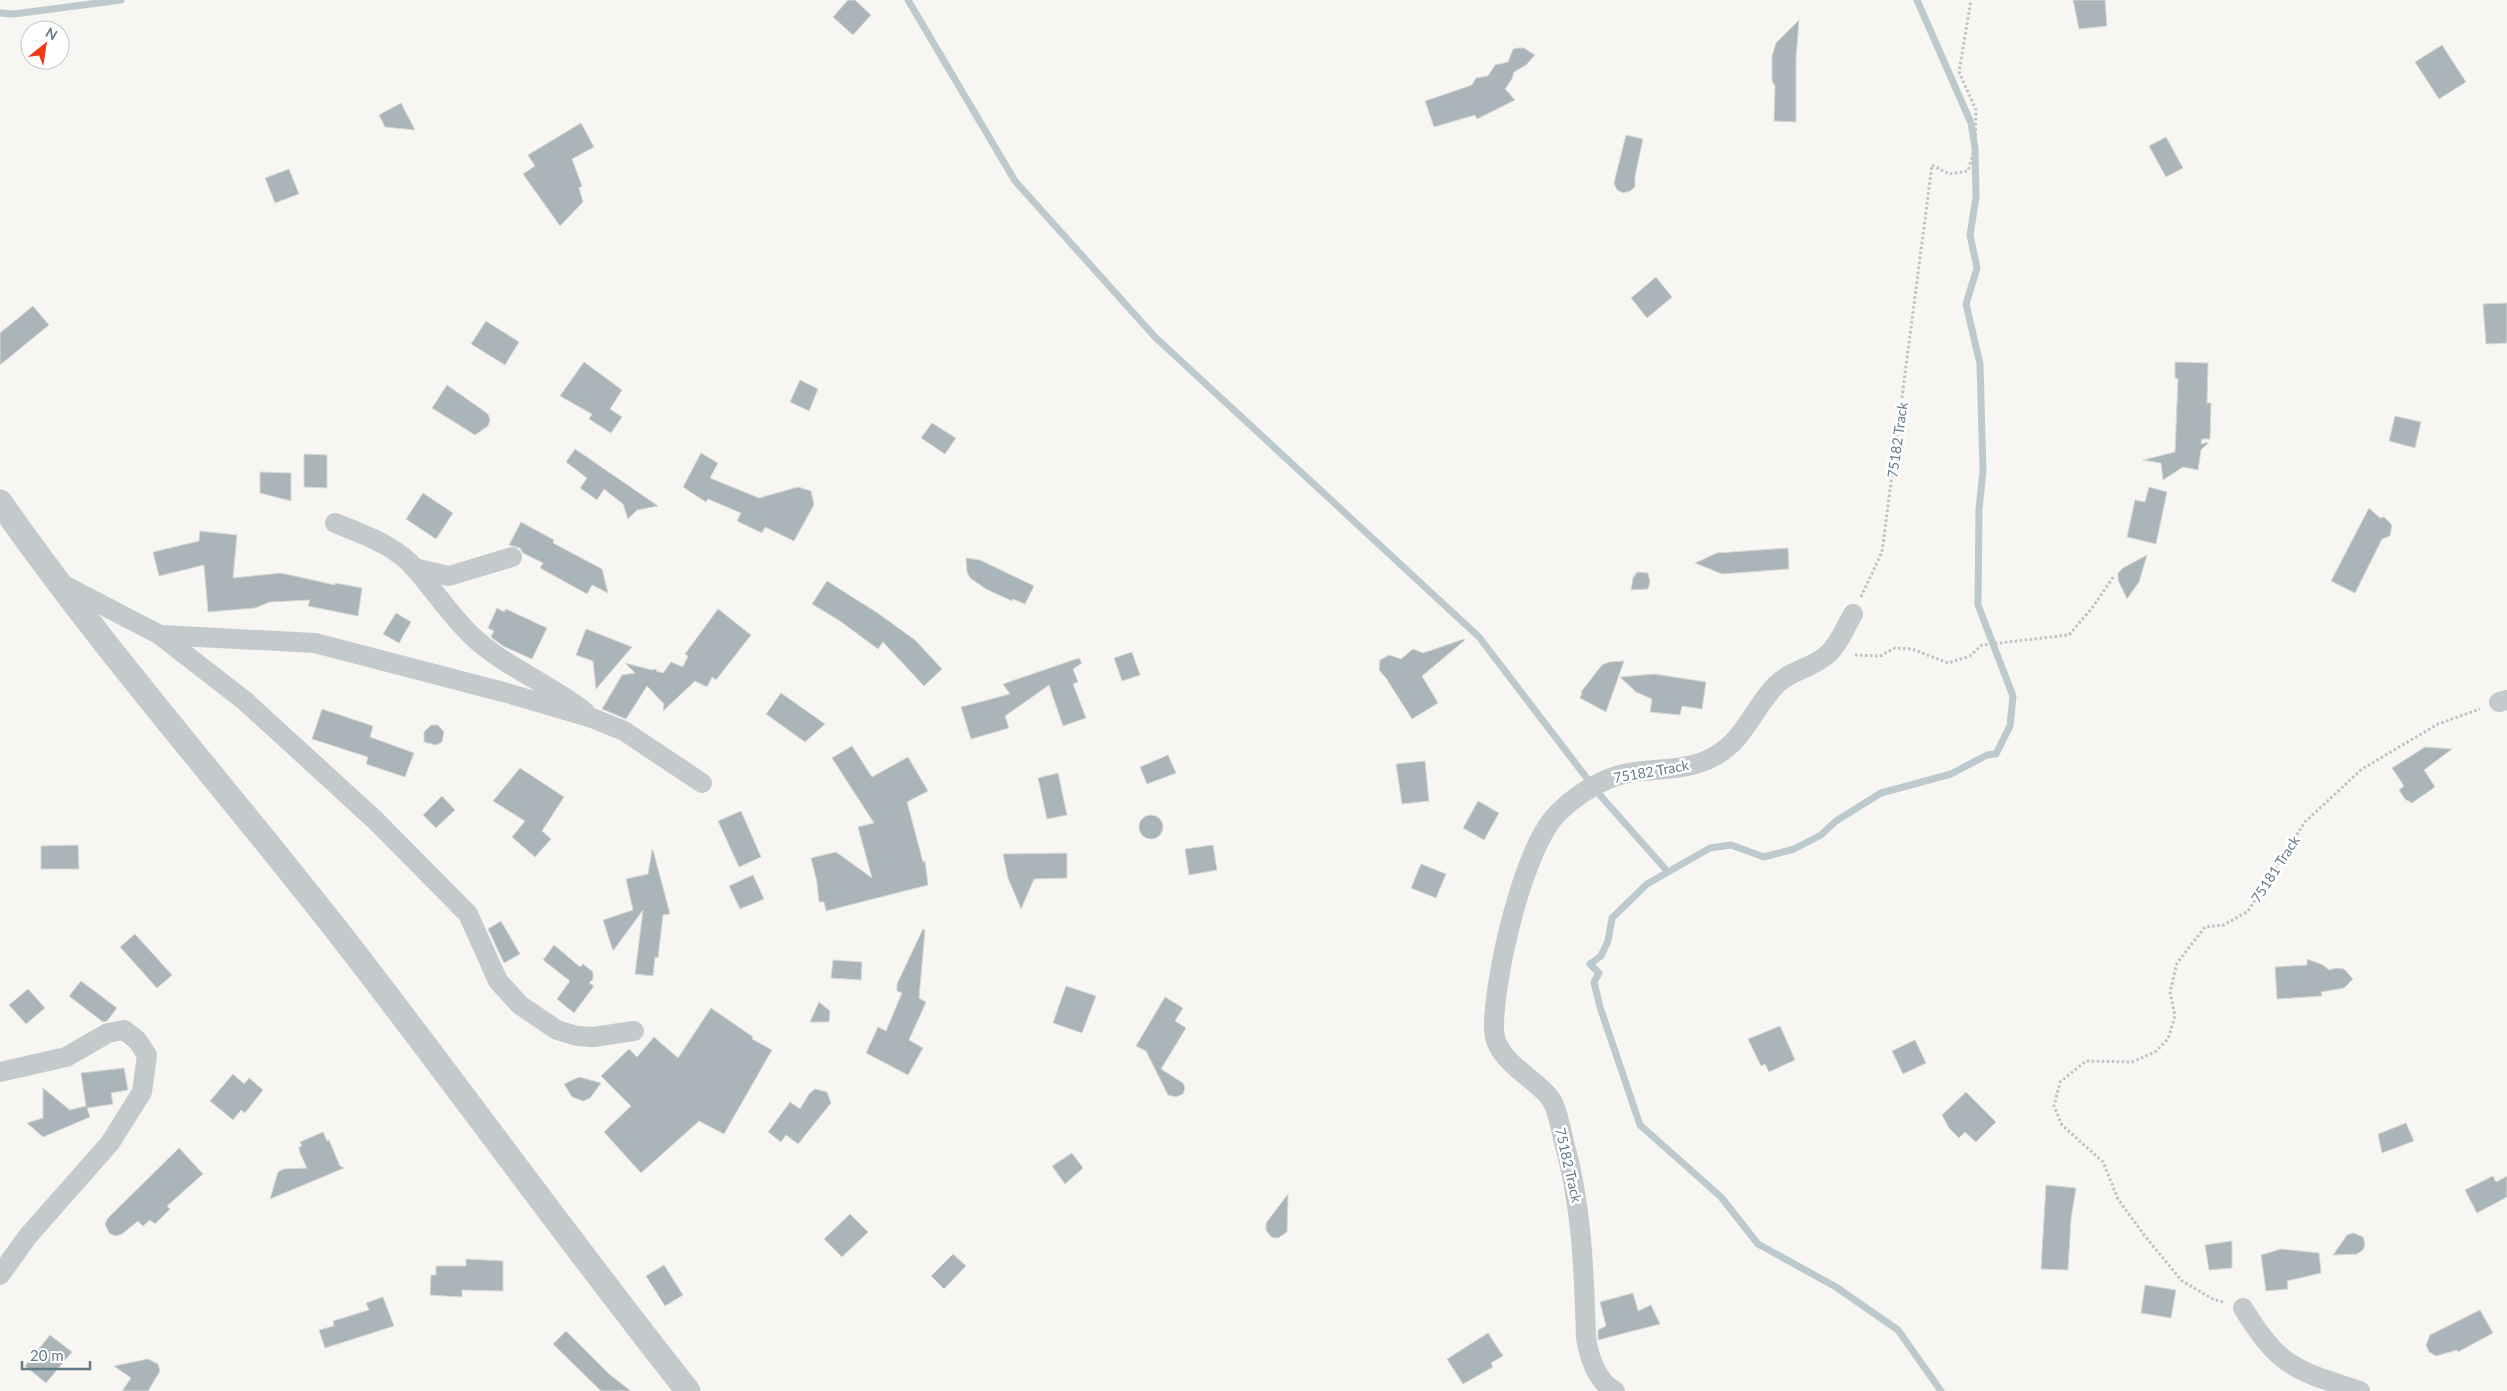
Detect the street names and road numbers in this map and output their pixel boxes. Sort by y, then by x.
street label: 75182 Track [1883,400,1911,479]
street label: 75182 Track [1612,756,1691,786]
street label: 75181 Track [2247,832,2303,906]
street label: 75182 Track [1552,1126,1586,1205]

